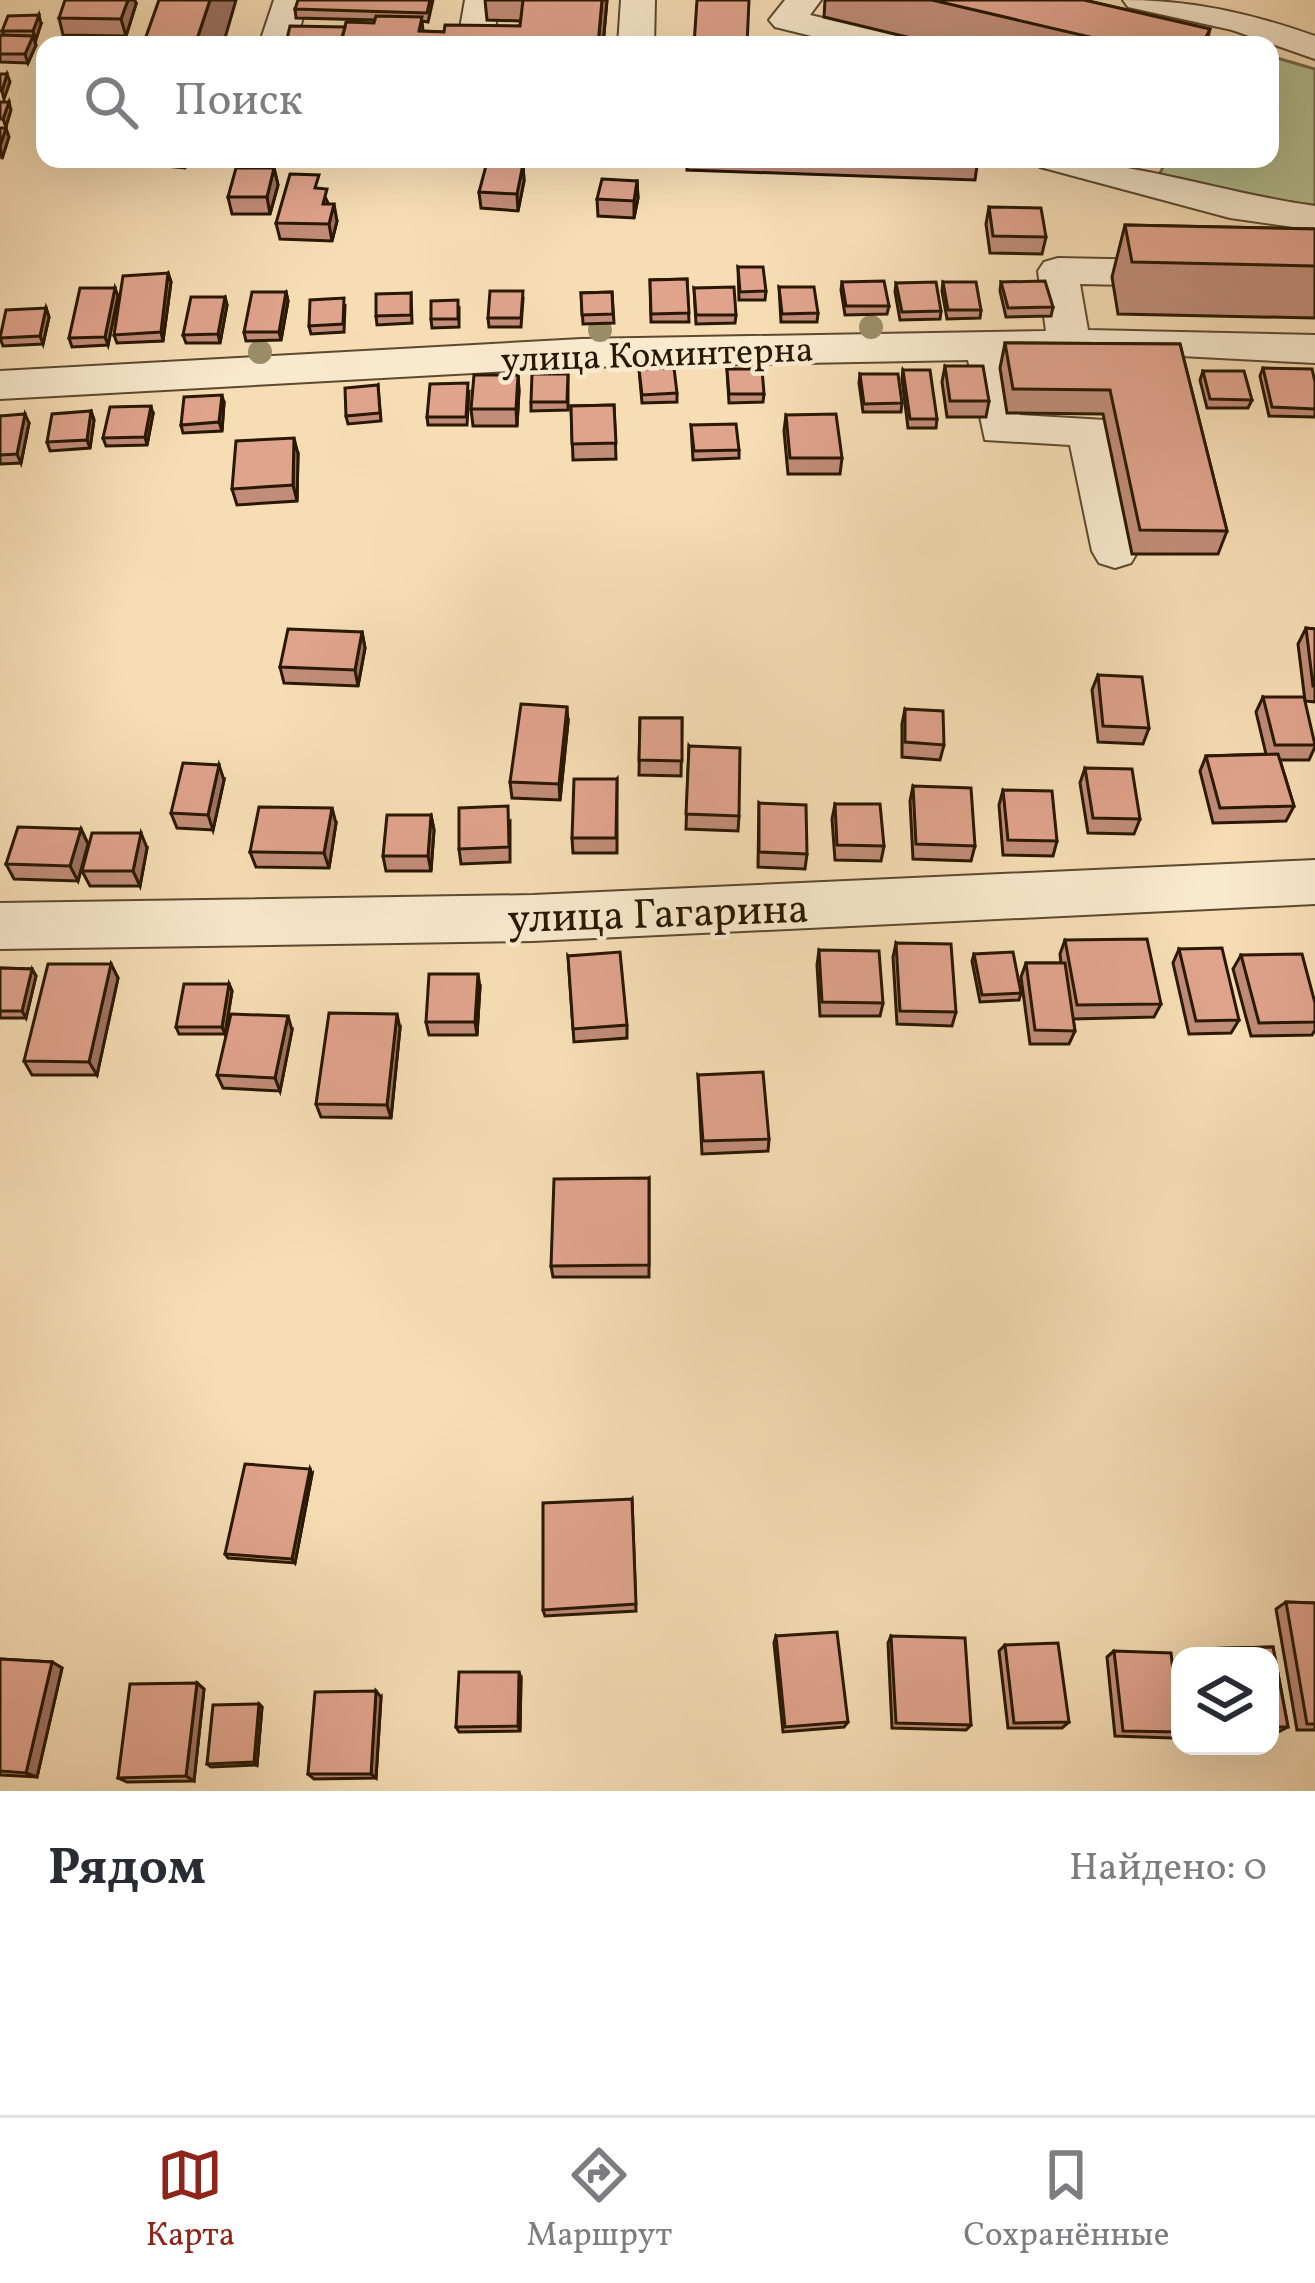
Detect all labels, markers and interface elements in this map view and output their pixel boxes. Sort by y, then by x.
search box [36,36,1279,168]
icon: search [78,69,144,135]
text: Поиск [174,71,303,134]
street label: улица Коминтерна [500,327,814,387]
street label: улица Гагарина [507,882,810,951]
map controls [1171,1647,1279,1755]
button: layers [1171,1647,1279,1755]
text: Рядом [48,1834,206,1905]
text: Найдено: 0 [1069,1842,1267,1896]
tab: Карта [146,2142,235,2260]
tab: Маршрут [527,2142,672,2260]
tab: Сохранённые [963,2142,1169,2260]

